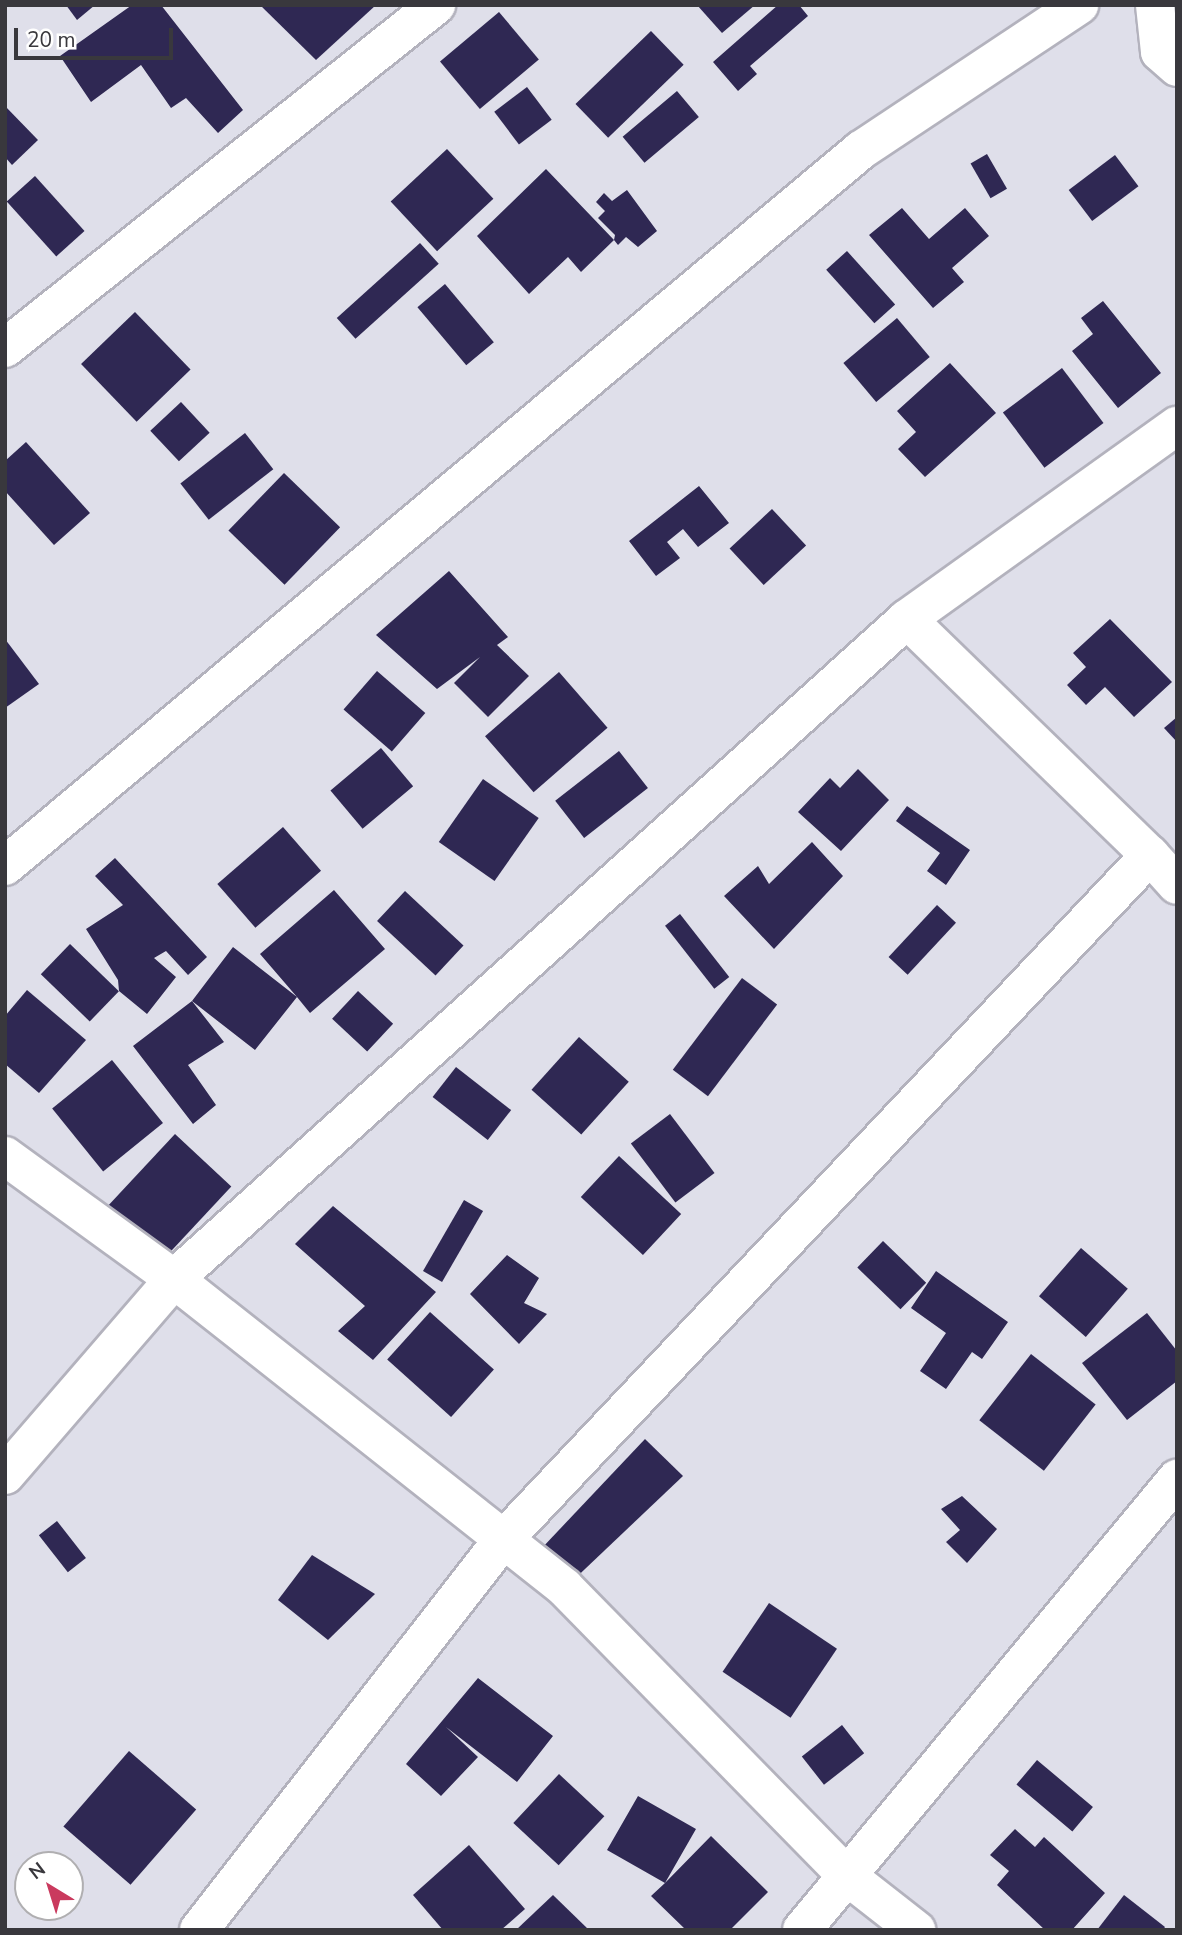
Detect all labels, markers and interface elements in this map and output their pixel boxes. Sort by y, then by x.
scale bar [18,14,177,58]
text: 20 m [27,26,76,54]
north arrow [14,1851,84,1921]
text: N [24,1856,51,1886]

